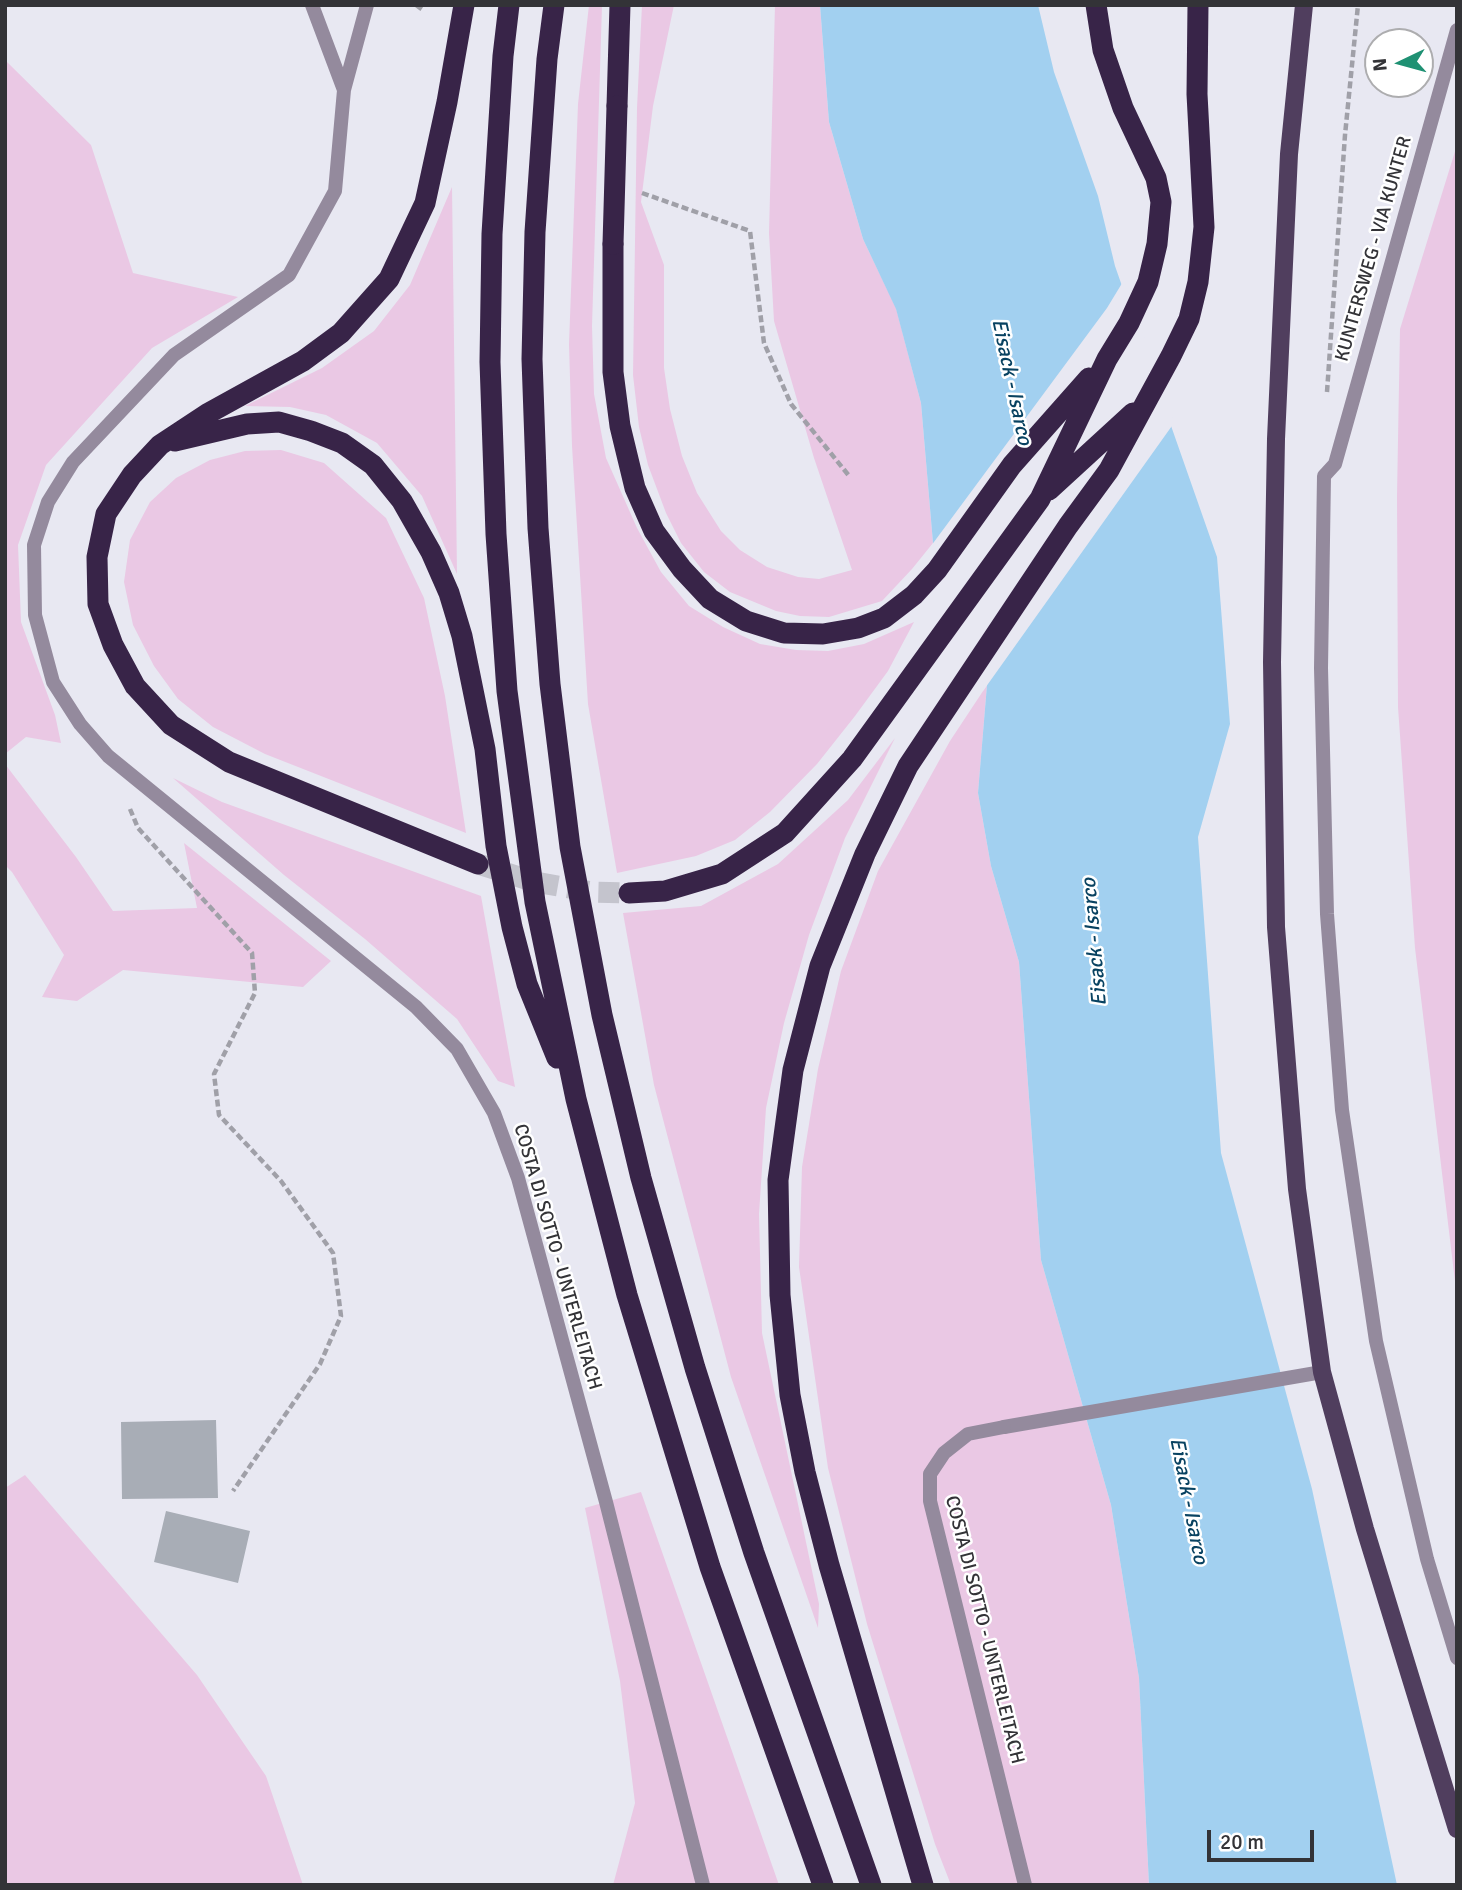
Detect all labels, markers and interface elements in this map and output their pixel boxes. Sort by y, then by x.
north arrow [1364,28,1434,98]
text: N [1368,57,1393,72]
street label: KUNTERSWEG - VIA KUNTER [1331,134,1417,364]
water label: Eisack - Isarco [985,317,1037,447]
water label: Eisack - Isarco [1077,877,1113,1007]
street label: COSTA DI SOTTO - UNTERLEITACH [508,1121,606,1393]
water label: Eisack - Isarco [1163,1436,1213,1566]
street label: COSTA DI SOTTO - UNTERLEITACH [940,1494,1028,1766]
scale bar [1210,1816,1317,1860]
text: 20 m [1220,1829,1264,1855]

